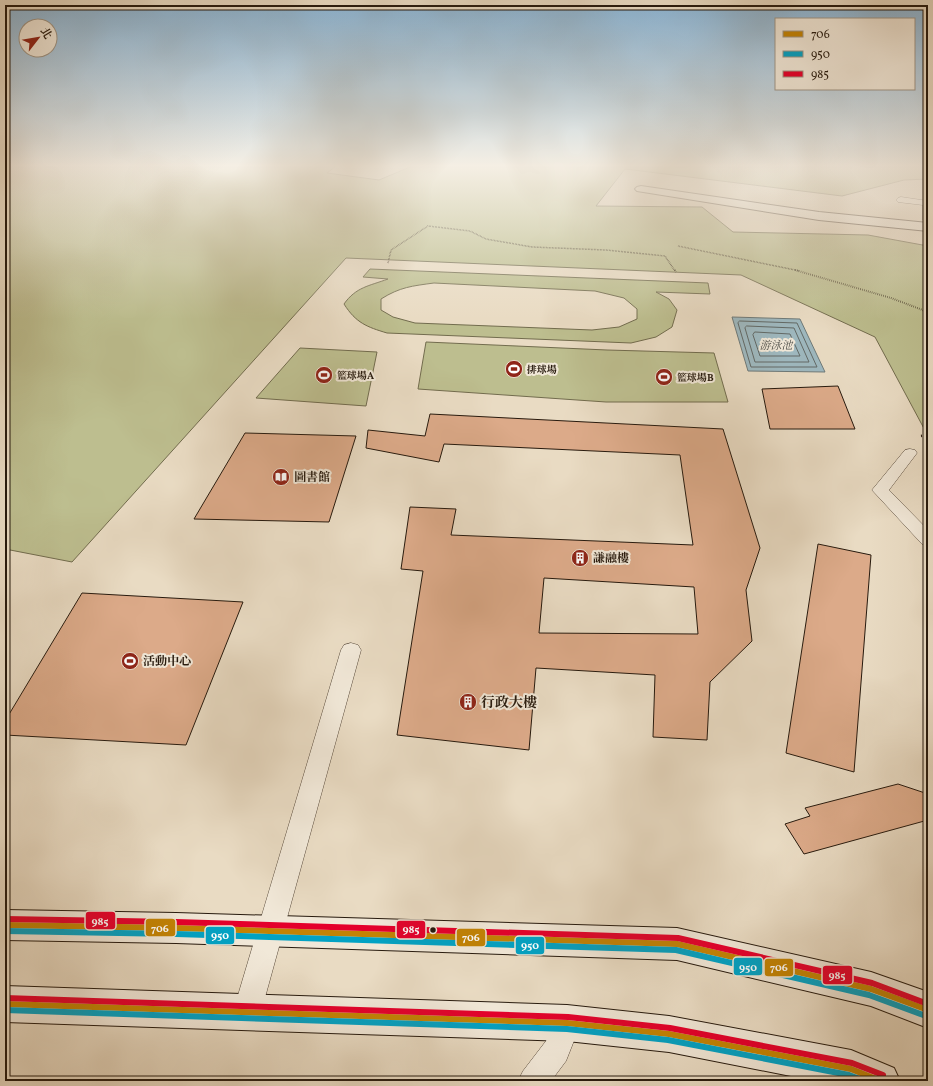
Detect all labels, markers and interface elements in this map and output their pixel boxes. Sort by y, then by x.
north arrow [18,18,58,58]
legend [775,18,915,90]
text: 北 [36,25,55,42]
text: 706 [811,27,830,43]
text: 950 [811,47,830,63]
text: 985 [811,67,829,83]
water label: 游泳池 [760,339,793,354]
sports icon: 排球場 [504,359,524,379]
place label: 排球場 [526,363,557,377]
sports icon: 籃球場A [314,365,334,385]
sports icon: 籃球場B [654,367,674,387]
place label: 籃球場A [337,369,374,383]
place label: 籃球場B [677,371,714,385]
library icon: 圖書館 [271,467,291,487]
place label: 圖書館 [294,470,330,486]
building icon: 謙融樓 [570,548,590,568]
place label: 謙融樓 [593,551,629,567]
sports icon: 活動中心 [120,651,140,671]
place label: 活動中心 [143,654,191,670]
building icon: 行政大樓 [458,692,478,712]
place label: 行政大樓 [481,694,537,713]
line badge: 985 [85,911,116,930]
text: 985 [91,915,109,930]
line badge: 706 [145,918,176,937]
line badge: 985 [396,920,426,939]
text: 706 [151,922,169,937]
text: 985 [402,923,420,938]
unlabelled marker [428,925,438,935]
line badge: 950 [205,926,235,945]
line badge: 706 [456,928,486,947]
text: 950 [211,929,229,944]
text: 706 [462,931,480,946]
line badge: 950 [515,936,545,955]
text: 950 [521,939,539,954]
line badge: 950 [733,957,763,976]
line badge: 706 [764,958,794,977]
text: 950 [739,961,757,976]
text: 706 [770,961,788,976]
line badge: 985 [822,965,853,985]
text: 985 [828,969,846,984]

